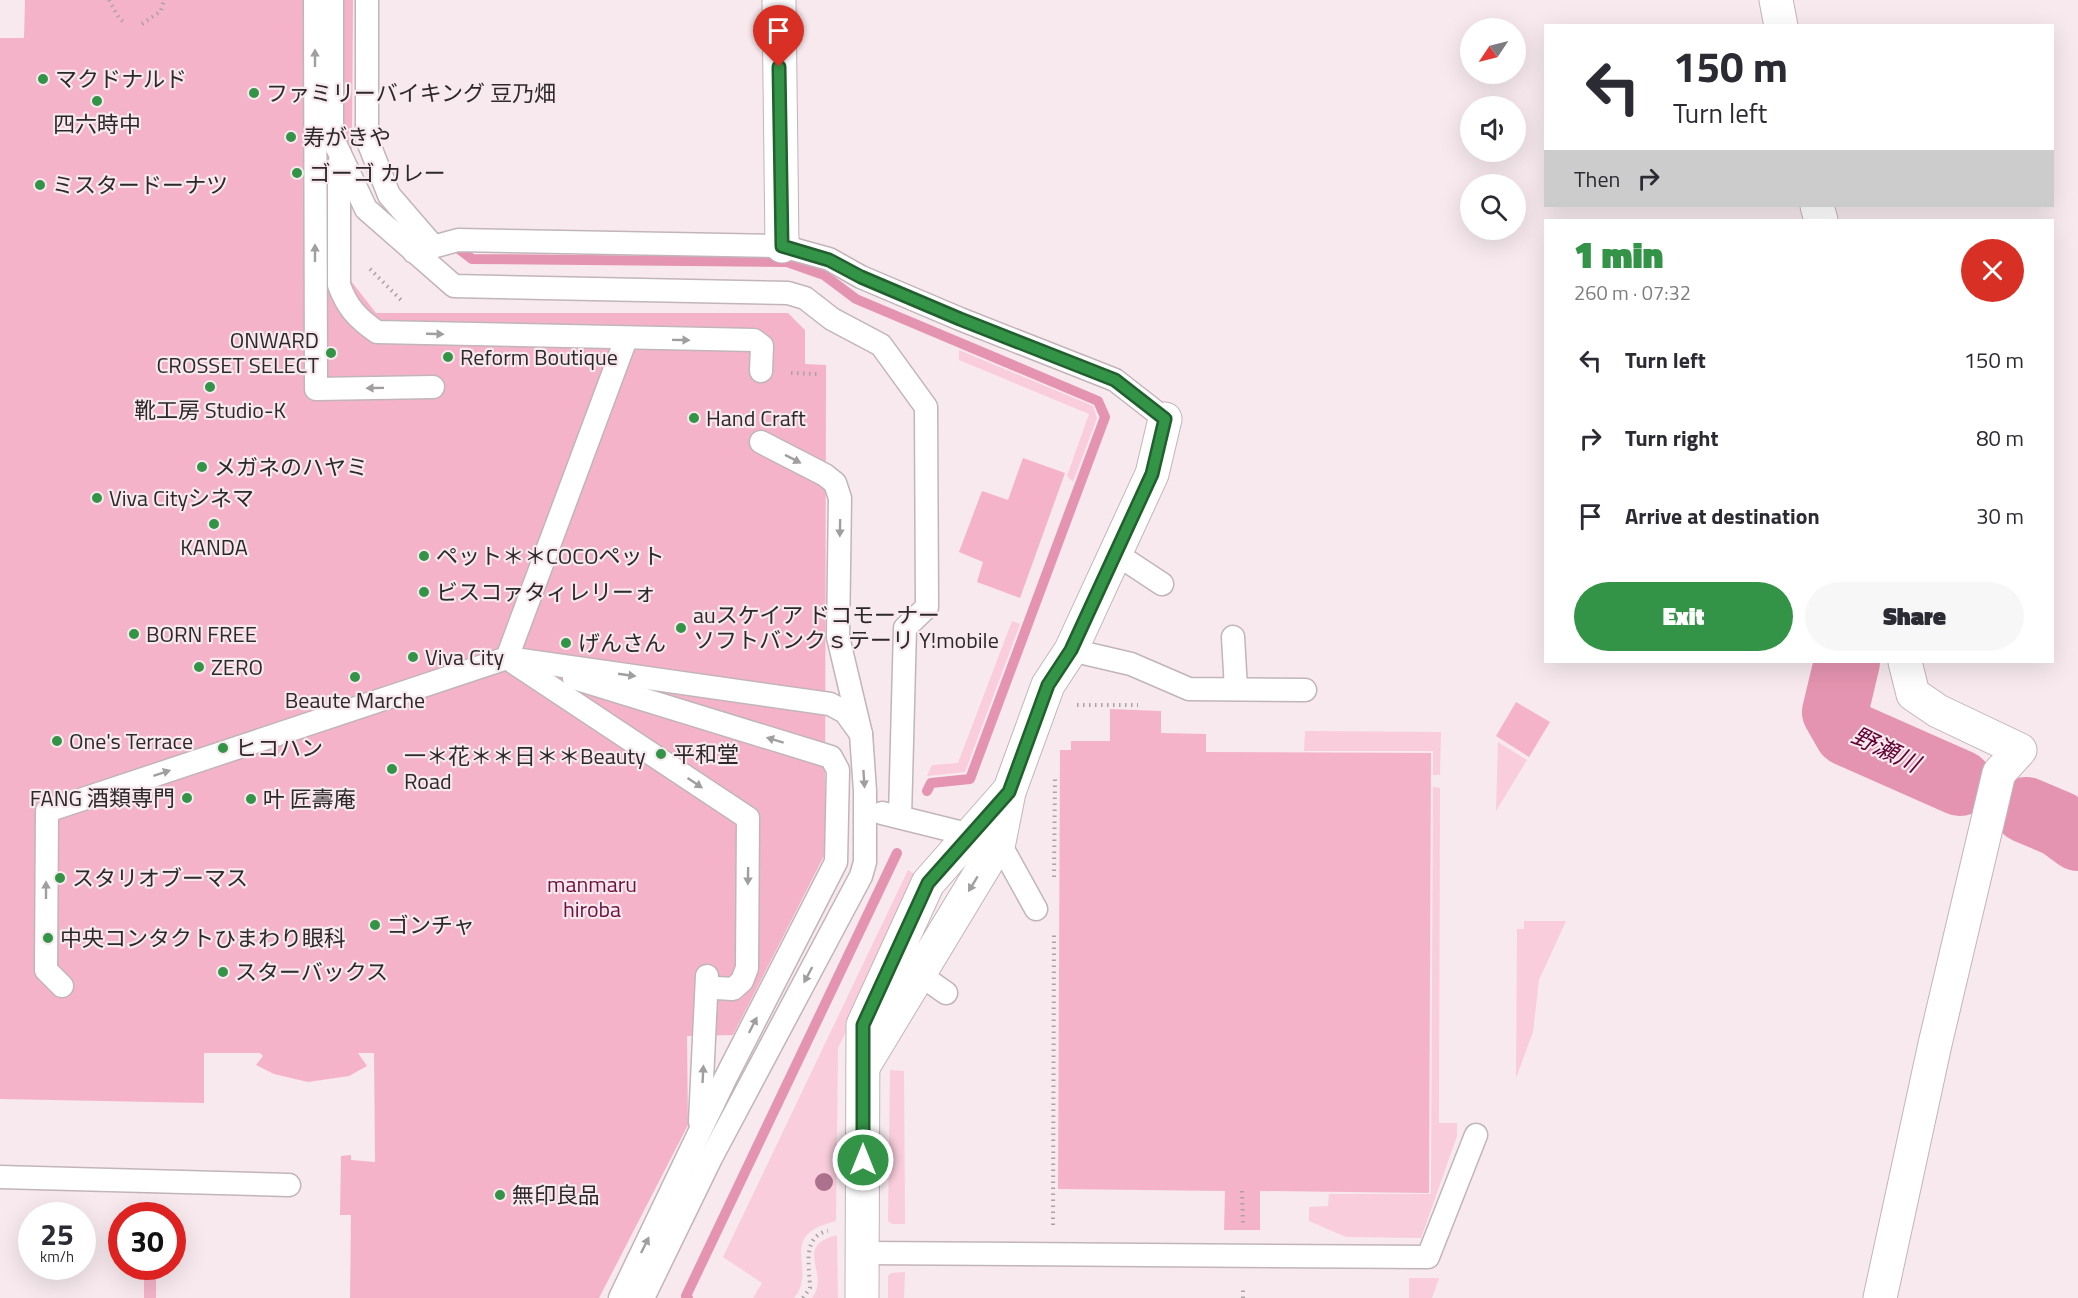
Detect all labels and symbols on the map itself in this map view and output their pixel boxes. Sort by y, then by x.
pin [753,5,804,67]
north arrow [1460,18,1526,84]
one-way arrow [310,48,320,67]
place label: マクドナルド [55,62,187,96]
marker: マクドナルド [36,72,50,86]
place label: ファミリーバイキング 豆乃畑 [266,76,556,110]
marker: ファミリーバイキング 豆乃畑 [247,86,261,100]
marker: 四六時中 [90,94,104,108]
place label: 四六時中 [53,107,141,141]
place label: 寿がきや [303,120,391,154]
marker: 寿がきや [284,130,298,144]
place label: ゴーゴ カレー [309,156,446,190]
marker: ゴーゴ カレー [290,166,304,180]
place label: ミスタードーナツ [52,168,228,202]
marker: ミスタードーナツ [33,178,47,192]
one-way arrow [311,243,320,262]
place label: ONWARD CROSSET SELECT [156,323,319,382]
one-way arrow [426,329,445,338]
one-way arrow [671,335,690,344]
place label: Reform Boutique [460,340,618,374]
marker: ONWARD CROSSET SELECT [324,346,338,360]
marker: Reform Boutique [441,350,455,364]
marker: 靴工房 Studio-K [203,380,217,394]
one-way arrow [365,383,384,393]
place label: 靴工房 Studio-K [134,393,287,427]
place label: Hand Craft [706,401,806,435]
marker: Hand Craft [687,411,701,425]
place label: メガネのハヤミ [214,450,368,484]
one-way arrow [785,454,802,464]
marker: メガネのハヤミ [195,460,209,474]
place label: Viva Cityシネマ [109,481,254,515]
marker: Viva Cityシネマ [90,491,104,505]
marker: KANDA [207,517,221,531]
one-way arrow [835,518,845,537]
place label: KANDA [180,530,248,564]
place label: ペット＊＊COCOペット [436,539,665,573]
marker: ペット＊＊COCOペット [417,549,431,563]
place label: ビスコァタィレリーォ [436,575,656,609]
marker: ビスコァタィレリーォ [417,585,431,599]
place label: auスケイア ドコモーナー ソフトバンクｓテーリ Y!mobile [693,598,999,657]
place label: BORN FREE [146,617,257,651]
marker: auスケイア ドコモーナー ソフトバンクｓテーリ Y!mobile [674,621,688,635]
place label: げんさん [578,626,666,660]
marker: BORN FREE [127,627,141,641]
marker: げんさん [559,636,573,650]
place label: Viva City [425,640,504,674]
place label: ZERO [211,650,263,684]
marker: Viva City [406,650,420,664]
marker: ZERO [192,660,206,674]
marker: Beaute Marche [348,670,362,684]
one-way arrow [617,670,636,679]
place label: Beaute Marche [285,683,425,717]
water label: 野瀬川 [1846,717,1929,782]
place label: One's Terrace [69,724,193,758]
place label: ヒコハン [235,731,323,765]
marker: One's Terrace [50,734,64,748]
one-way arrow [766,735,784,744]
place label: 平和堂 [673,737,739,771]
place label: 一＊花＊＊日＊＊Beauty Road [404,739,646,798]
marker: ヒコハン [216,741,230,755]
marker: 平和堂 [654,747,668,761]
marker: 一＊花＊＊日＊＊Beauty Road [385,762,399,776]
one-way arrow [153,767,171,777]
one-way arrow [859,769,869,788]
one-way arrow [687,777,703,789]
place label: FANG 酒類専門 [30,781,175,815]
place label: 叶 匠壽庵 [263,782,356,816]
marker: FANG 酒類専門 [180,791,194,805]
marker: 叶 匠壽庵 [244,792,258,806]
place label: スタリオブーマス [72,861,248,895]
park label: manmaru hiroba [547,867,637,926]
one-way arrow [743,867,753,886]
marker: スタリオブーマス [53,871,67,885]
one-way arrow [968,876,979,892]
one-way arrow [41,881,51,900]
place label: ゴンチャ [387,908,475,942]
marker: ゴンチャ [368,918,382,932]
place label: 中央コンタクトひまわり眼科 [60,921,346,955]
marker: 中央コンタクトひまわり眼科 [41,931,55,945]
place label: スターバックス [235,955,388,989]
marker: スターバックス [216,965,230,979]
one-way arrow [803,967,813,984]
one-way arrow [748,1017,758,1034]
one-way arrow [698,1065,707,1084]
position arrow [831,1128,895,1192]
place label: 無印良品 [512,1178,600,1212]
marker: 無印良品 [493,1188,507,1202]
speed limit sign: 30 [108,1202,186,1280]
one-way arrow [641,1237,650,1254]

